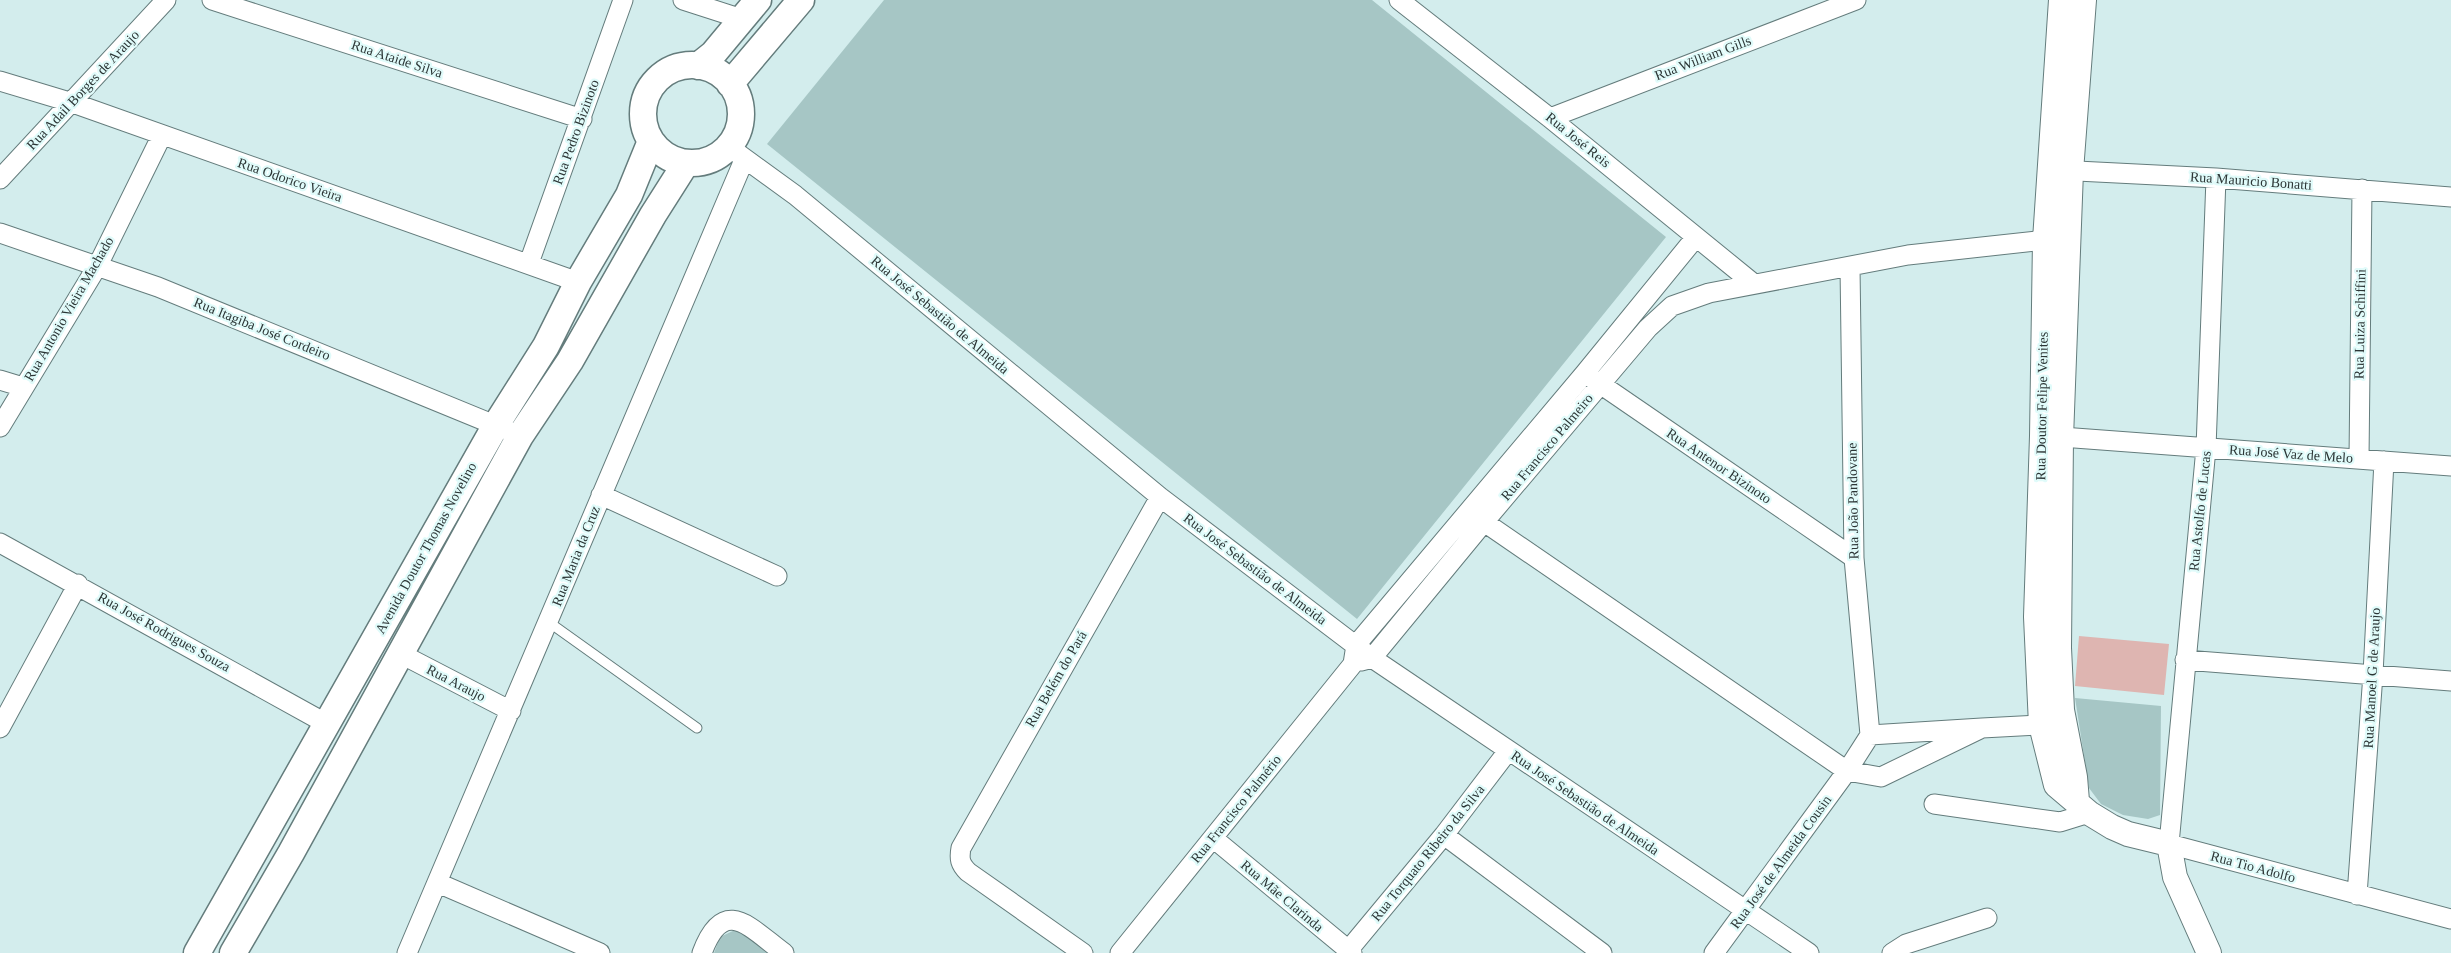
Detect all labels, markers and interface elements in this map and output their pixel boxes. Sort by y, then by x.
street label: Rua Adail Borges de Araujo [24,27,142,153]
street label: Rua William Gills [1653,33,1753,83]
street label: Rua Ataide Silva [350,37,445,81]
street label: Rua Pedro Bizinoto [550,78,602,186]
street label: Rua José Reis [1543,109,1613,171]
street label: Rua Odorico Vieira [236,155,345,205]
street label: Rua Mauricio Bonatti [2190,169,2313,193]
street label: Rua Antonio Vieira Machado [21,234,117,384]
street label: Rua José Sebastião de Almeida [868,253,1012,377]
street label: Rua Luiza Schiffini [2352,269,2368,379]
street label: Rua Itagiba José Cordeiro [192,295,332,363]
street label: Rua Doutor Felipe Venites [2033,332,2051,480]
street label: Rua Francisco Palmeiro [1498,391,1596,503]
street label: Rua Antenor Bizinoto [1664,425,1774,507]
street label: Rua José Vaz de Melo [2229,442,2353,466]
street label: Rua João Pandovane [1844,443,1862,559]
street label: Rua Astolfo de Lucas [2186,450,2214,572]
street label: Avenida Doutor Thomas Novelino [373,460,479,636]
street label: Rua Maria da Cruz [549,504,603,608]
street label: Rua José Sebastião de Almeida [1181,510,1330,628]
street label: Rua José Rodrigues Souza [95,589,233,675]
street label: Rua Manoel G de Araujo [2361,607,2383,749]
street label: Rua Belém do Pará [1022,628,1090,730]
street label: Rua Araujo [424,662,488,704]
street label: Rua José Sebastião de Almeida [1508,748,1662,859]
street label: Rua Francisco Palmério [1188,752,1284,866]
street label: Rua Torquato Ribeiro da Silva [1368,781,1488,924]
street label: Rua José de Almeida Cousin [1728,792,1834,932]
street label: Rua Tio Adolfo [2209,848,2297,886]
street label: Rua Mãe Clarinda [1238,857,1327,935]

